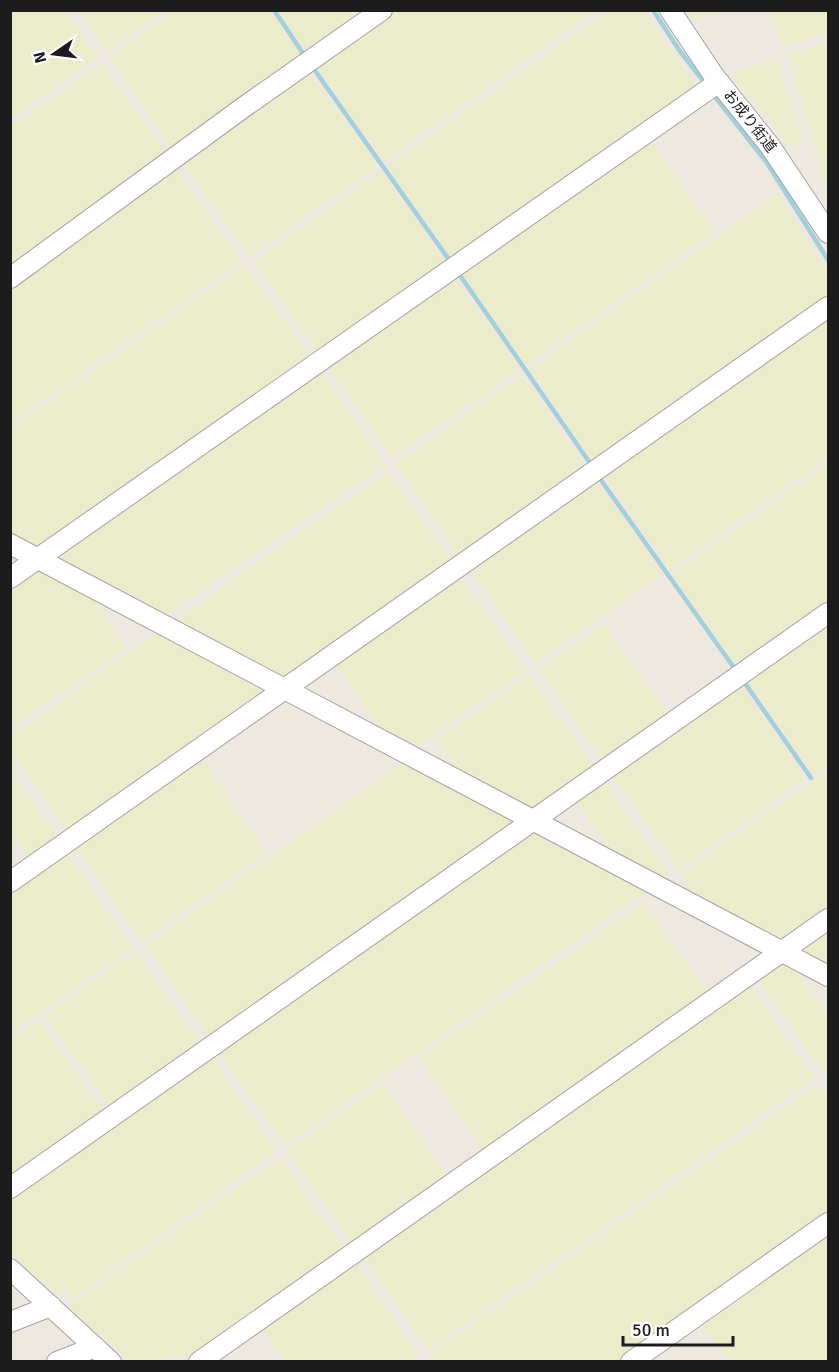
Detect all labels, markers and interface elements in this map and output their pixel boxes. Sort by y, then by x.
north arrow [24,24,84,84]
text: N [29,50,51,65]
street label: お成り街道 [720,86,780,156]
scale bar [623,1309,732,1347]
text: 50 m [632,1319,670,1341]

